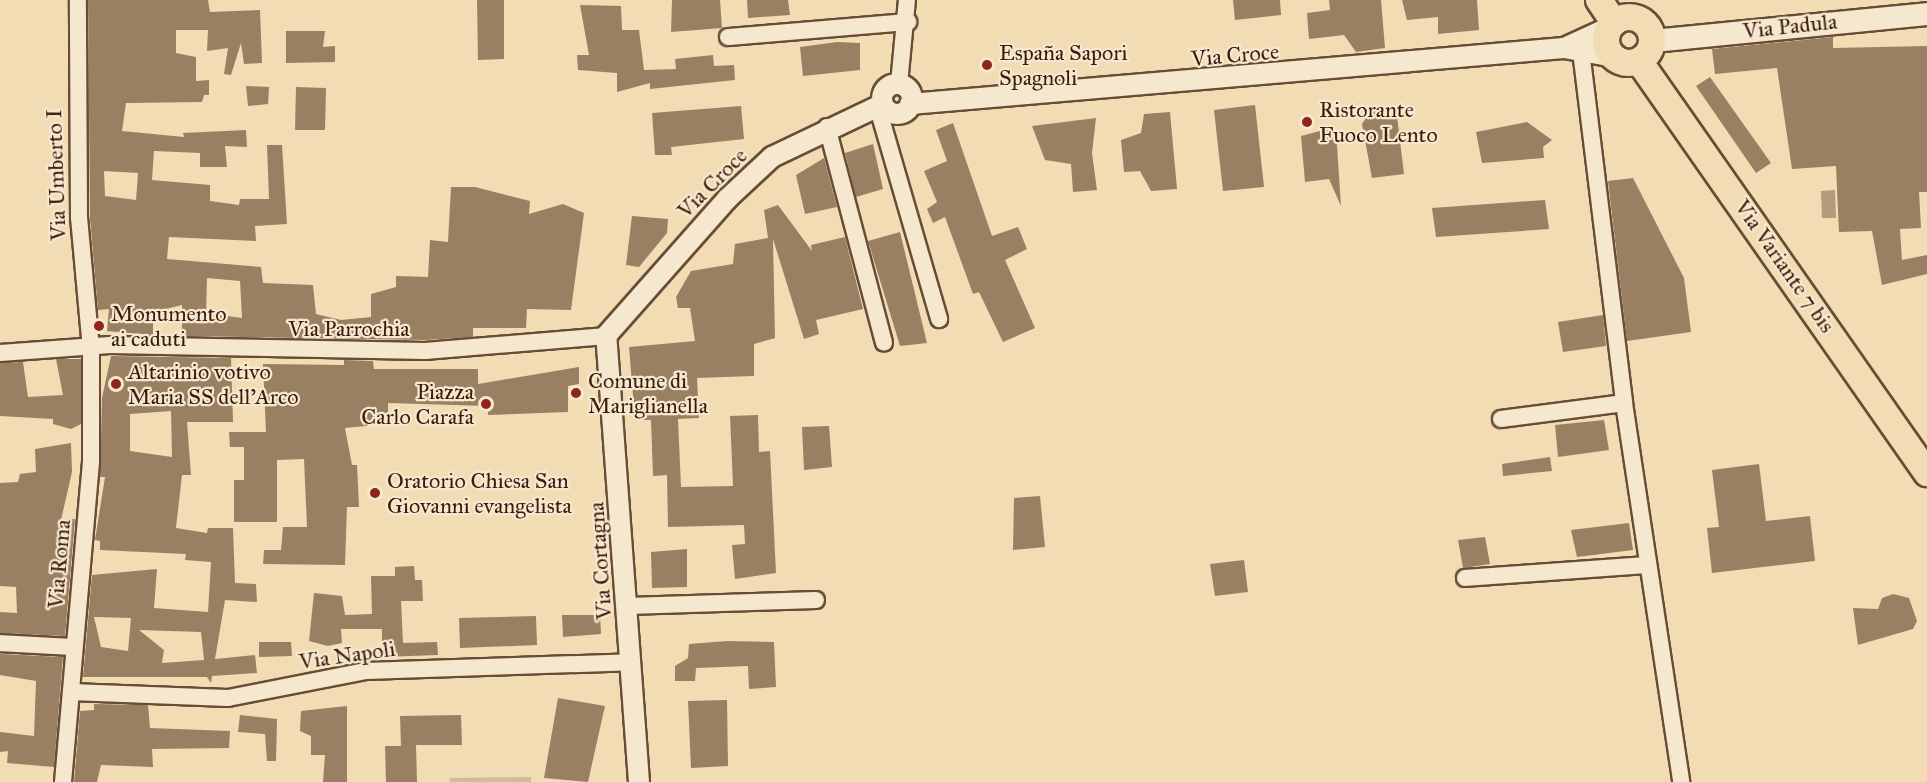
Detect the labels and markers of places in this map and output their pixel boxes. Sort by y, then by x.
place label: España Sapori Spagnoli [999,39,1127,90]
marker: España Sapori Spagnoli [980,58,994,72]
place label: Ristorante Fuoco Lento [1319,96,1438,148]
marker: Ristorante Fuoco Lento [1300,115,1314,129]
place label: Monumento ai caduti [111,300,227,352]
marker: Monumento ai caduti [92,319,106,333]
place label: Altarinio votivo Maria SS dell'Arco [128,358,299,410]
place label: Comune di Mariglianella [588,367,708,418]
marker: Altarinio votivo Maria SS dell'Arco [109,377,123,391]
place label: Piazza Carlo Carafa [361,378,474,430]
marker: Comune di Mariglianella [569,386,583,400]
marker: Piazza Carlo Carafa [479,397,493,411]
place label: Oratorio Chiesa San Giovanni evangelista [387,467,572,518]
marker: Oratorio Chiesa San Giovanni evangelista [368,486,382,500]

